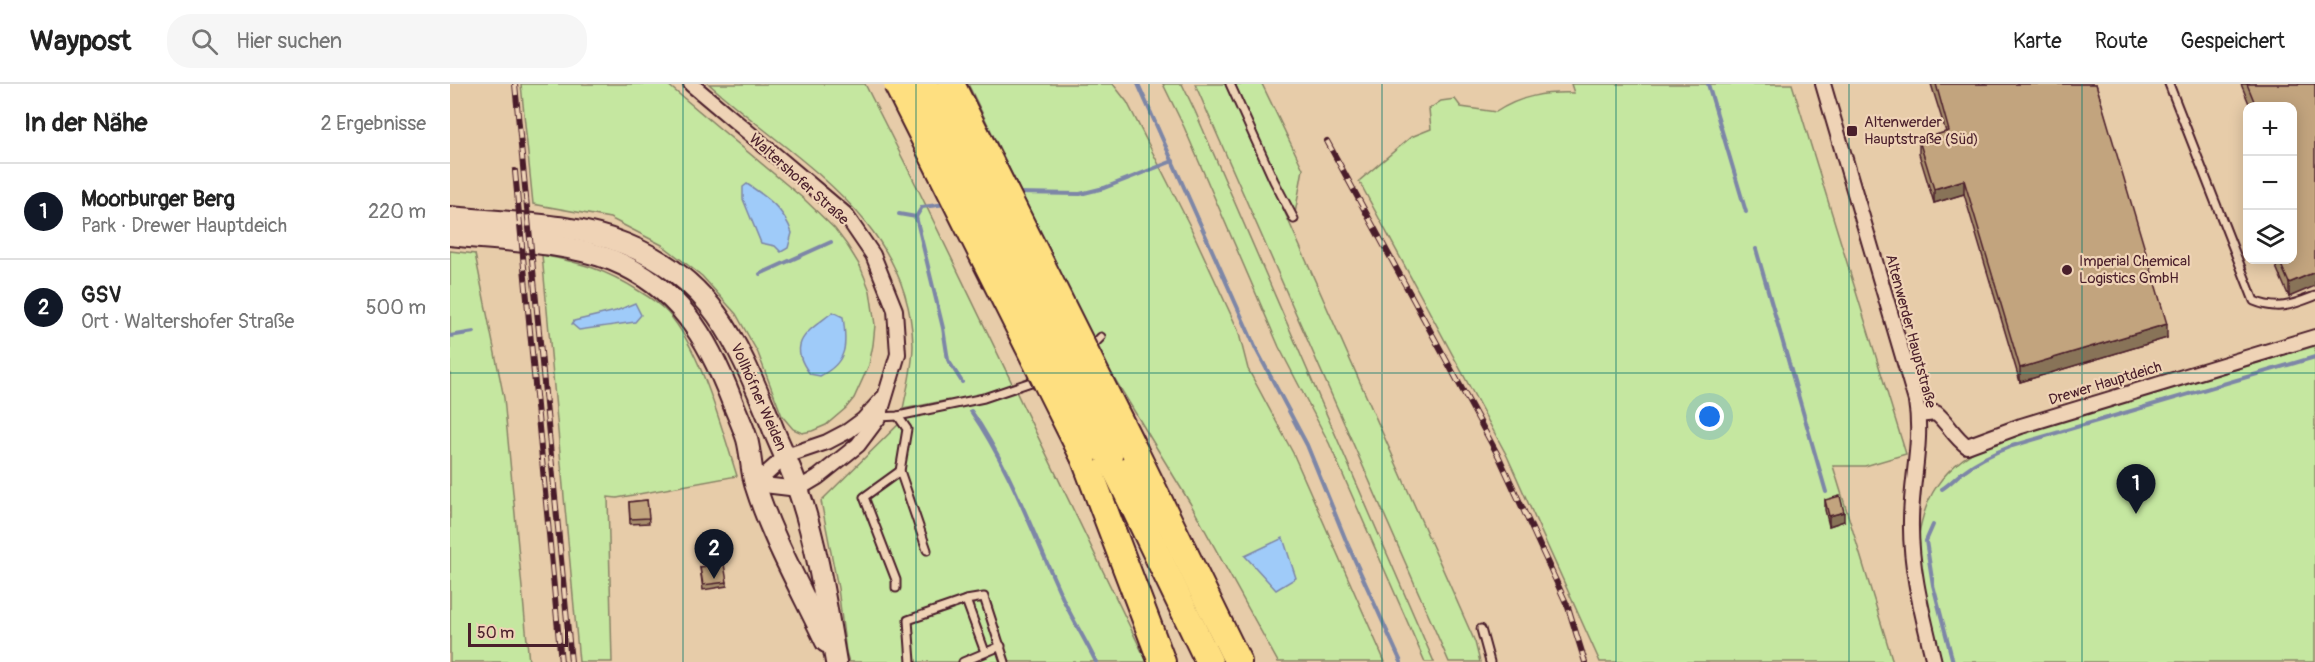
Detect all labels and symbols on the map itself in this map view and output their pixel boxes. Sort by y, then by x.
place label: Altenwerder Hauptstraße (Süd) [1864,113,1979,149]
marker: Altenwerder Hauptstraße (Süd) [1845,124,1859,138]
street label: Waltershofer Straße [745,130,853,230]
street label: Altenwerder Hauptstraße [1881,252,1940,411]
place label: Imperial Chemical Logistics GmbH [2079,252,2191,288]
marker: Imperial Chemical Logistics GmbH [2060,263,2074,277]
street label: Vollhöfner Weiden [726,340,791,454]
street label: Drewer Hauptdeich [2046,357,2164,410]
your location [1695,402,1724,431]
pin: 1 [2116,464,2156,514]
pin: 2 [694,530,734,579]
scale bar [468,620,568,648]

